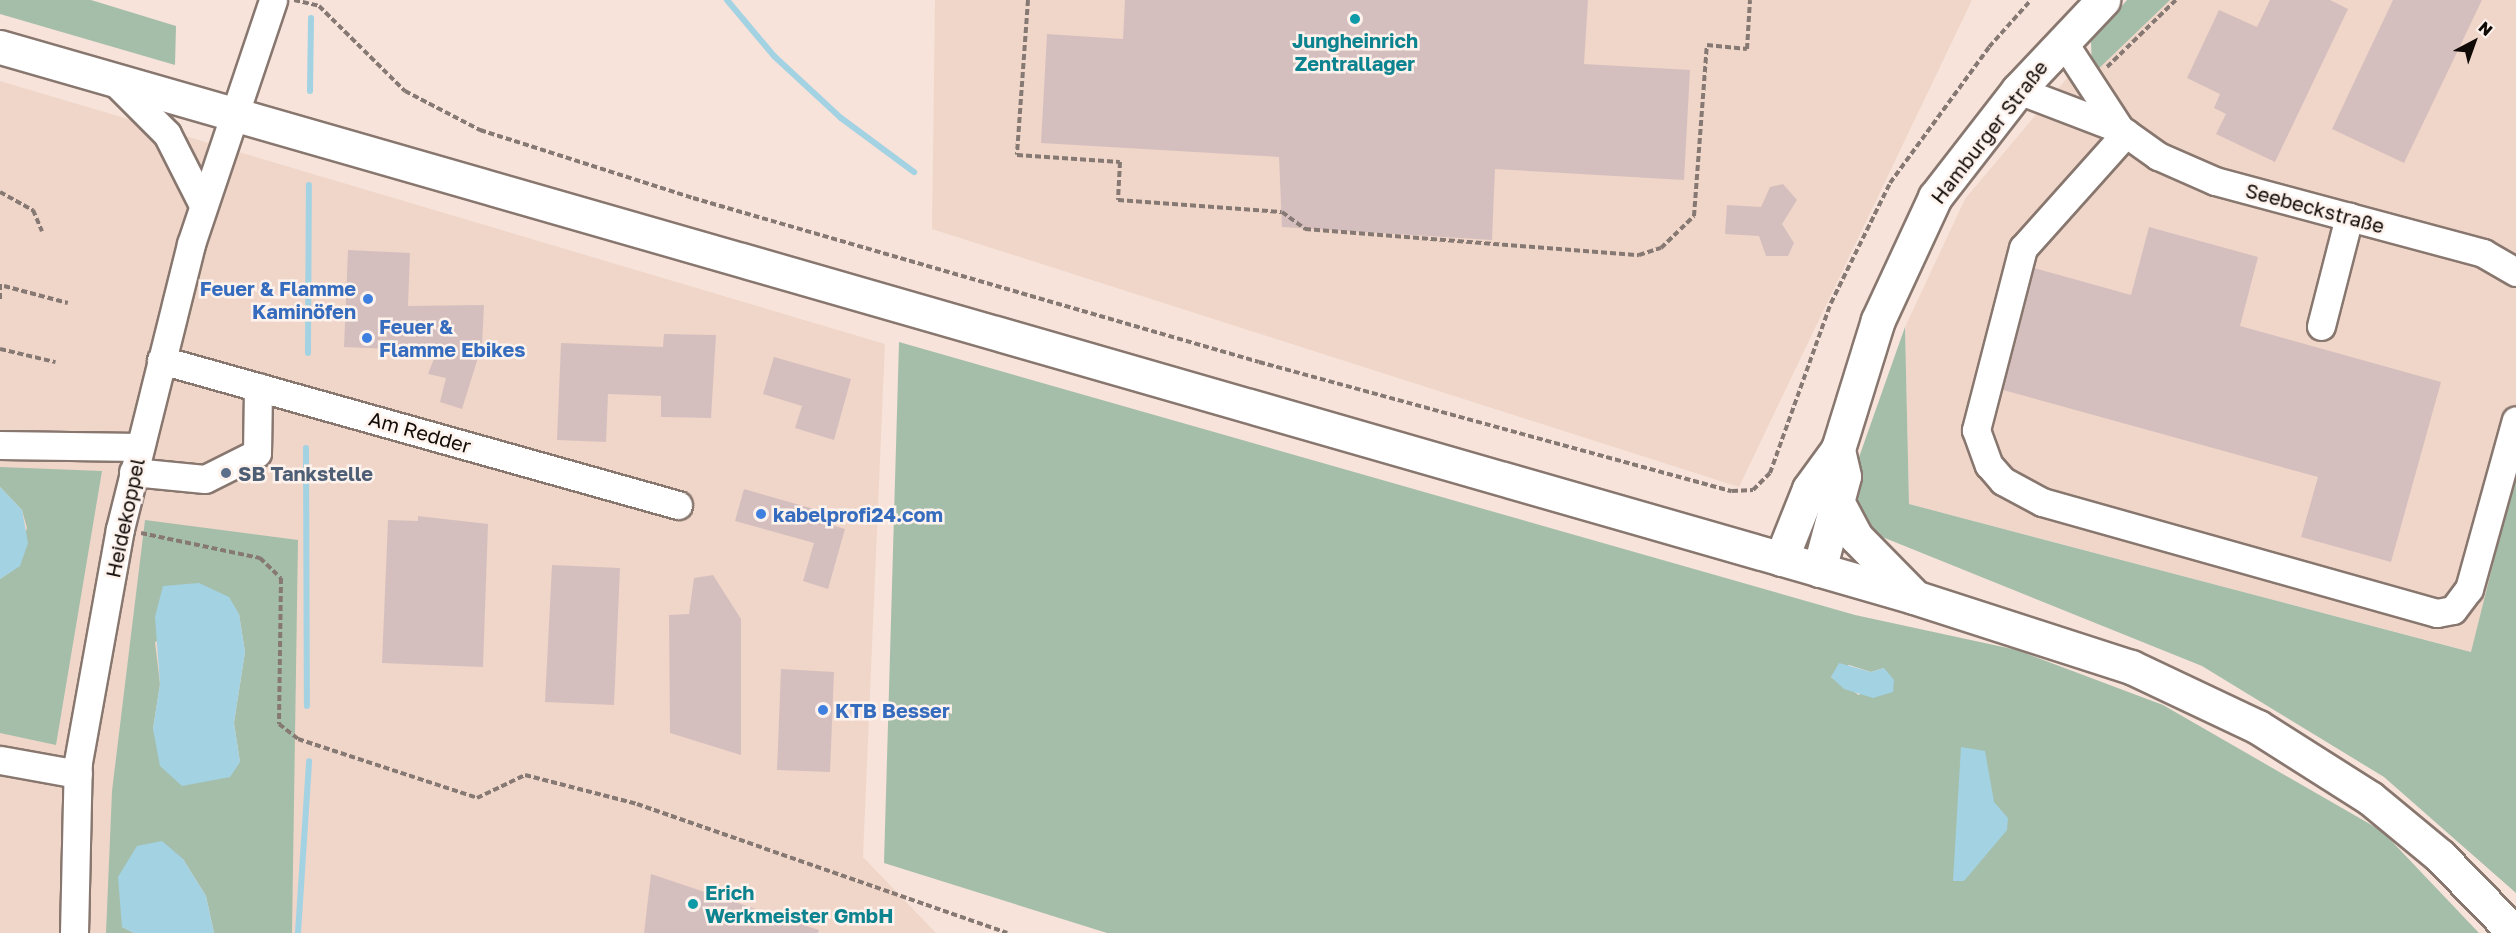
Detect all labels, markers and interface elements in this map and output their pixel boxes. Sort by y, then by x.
marker: Jungheinrich Zentrallager [1348,12,1362,26]
north arrow [2444,12,2504,72]
text: N [2475,17,2497,40]
place label: Jungheinrich Zentrallager [1292,28,1418,75]
street label: Hamburger Straße [1926,56,2052,208]
street label: Seebeckstraße [2243,178,2387,238]
place label: Feuer & Flamme Kaminöfen [200,276,356,323]
marker: Feuer & Flamme Kaminöfen [361,292,375,306]
place label: Feuer & Flamme Ebikes [379,314,525,361]
marker: Feuer & Flamme Ebikes [360,331,374,345]
street label: Am Redder [366,406,474,458]
street label: Heidekoppel [101,456,149,580]
place label: SB Tankstelle [238,461,373,485]
marker: SB Tankstelle [219,466,233,480]
place label: kabelprofi24.com [773,502,943,526]
marker: kabelprofi24.com [754,507,768,521]
place label: KTB Besser [835,698,950,722]
marker: KTB Besser [816,703,830,717]
place label: Erich Werkmeister GmbH [705,880,893,927]
marker: Erich Werkmeister GmbH [686,897,700,911]

